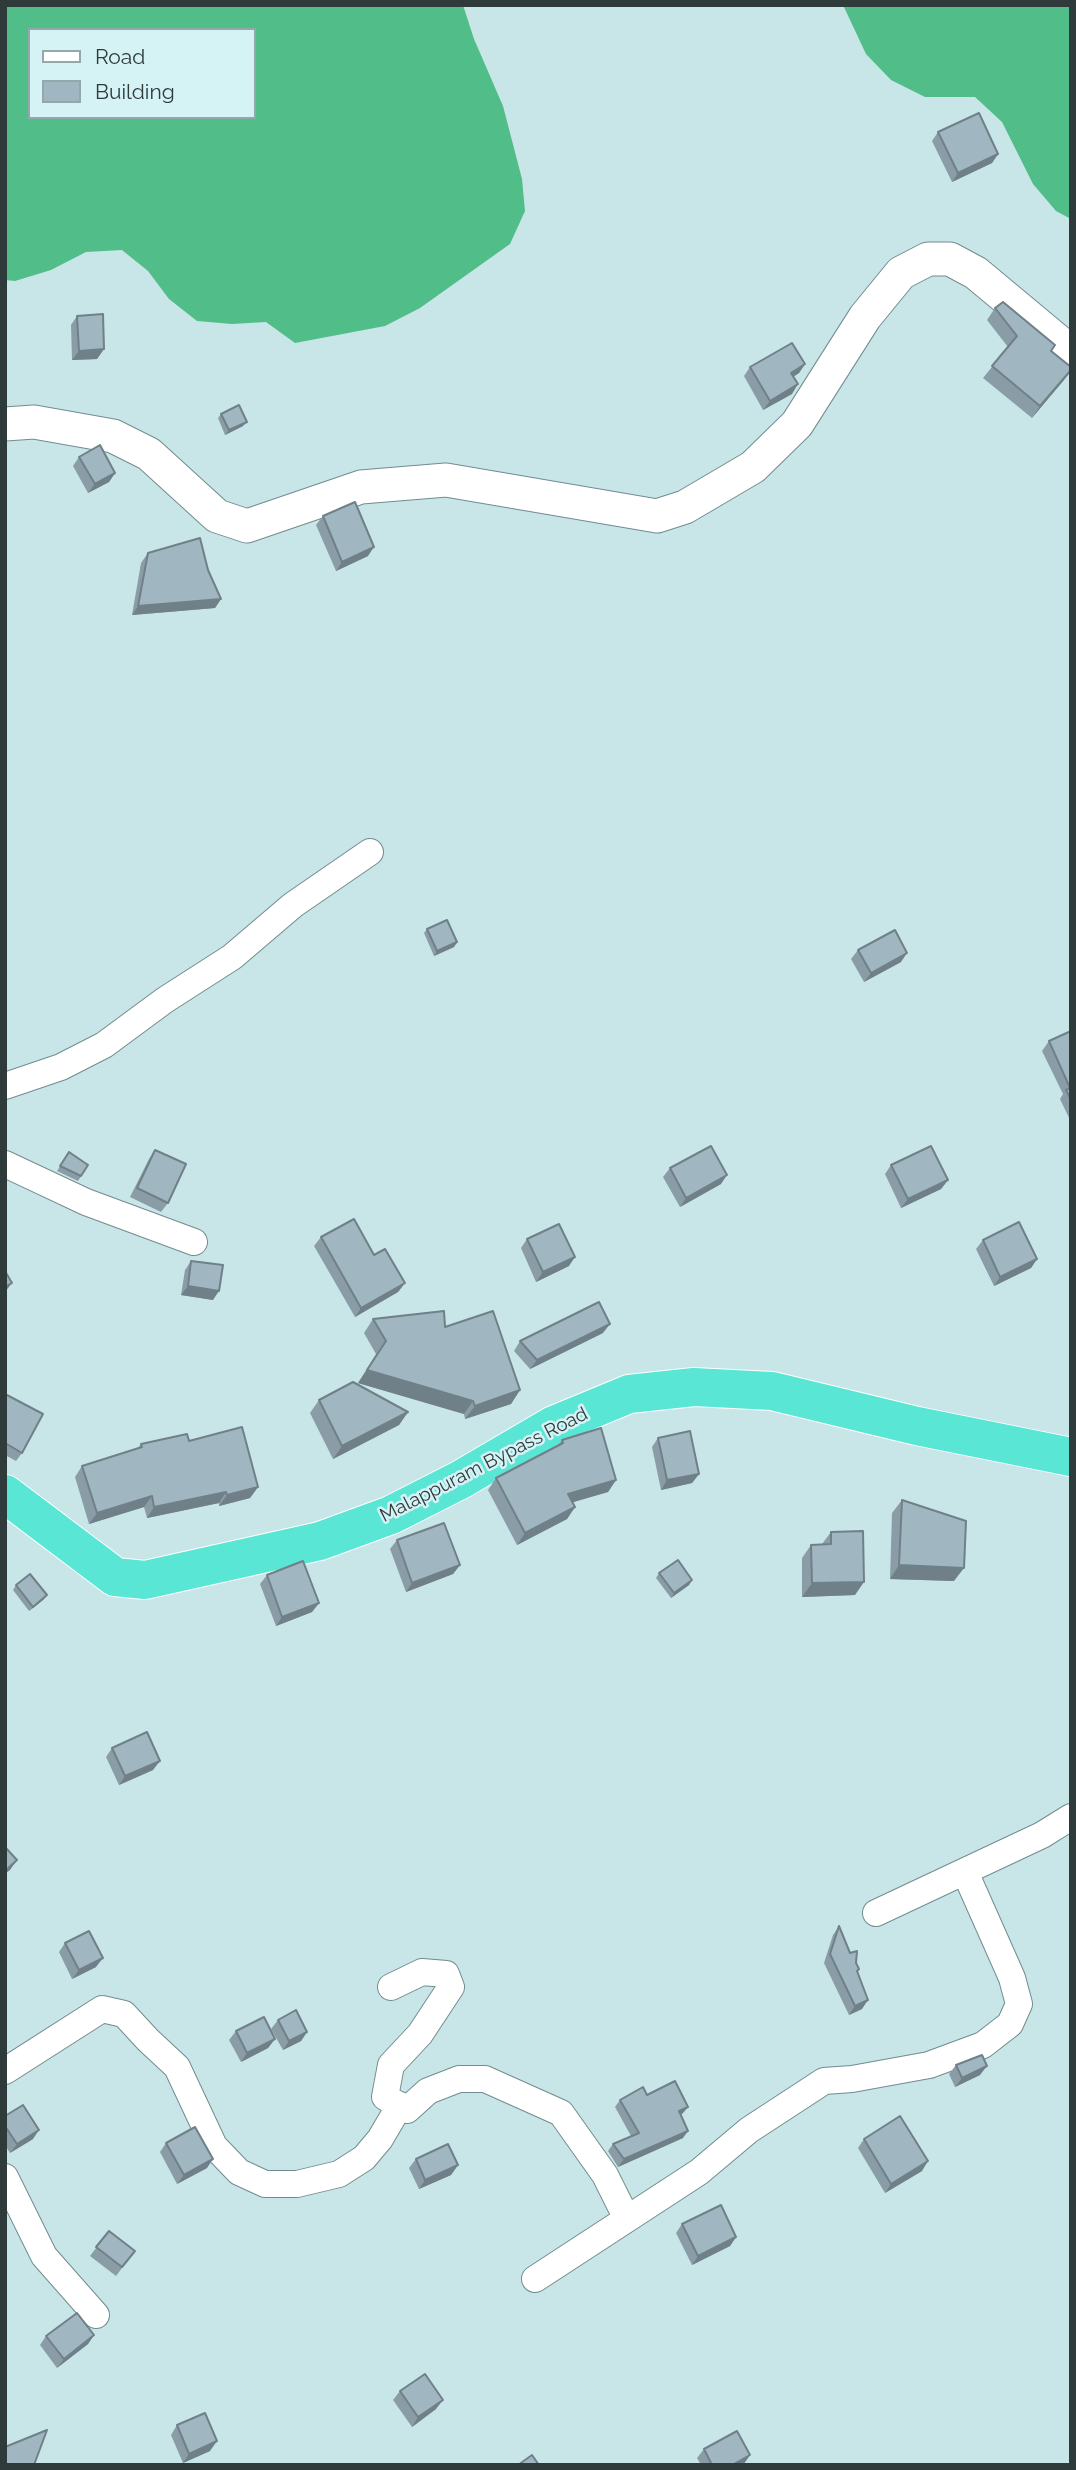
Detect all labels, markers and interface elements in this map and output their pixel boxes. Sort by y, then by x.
legend [28,28,256,119]
text: Road [95,44,145,69]
text: Building [95,79,175,104]
street label: Malappuram Bypass Road [376,1403,592,1527]

